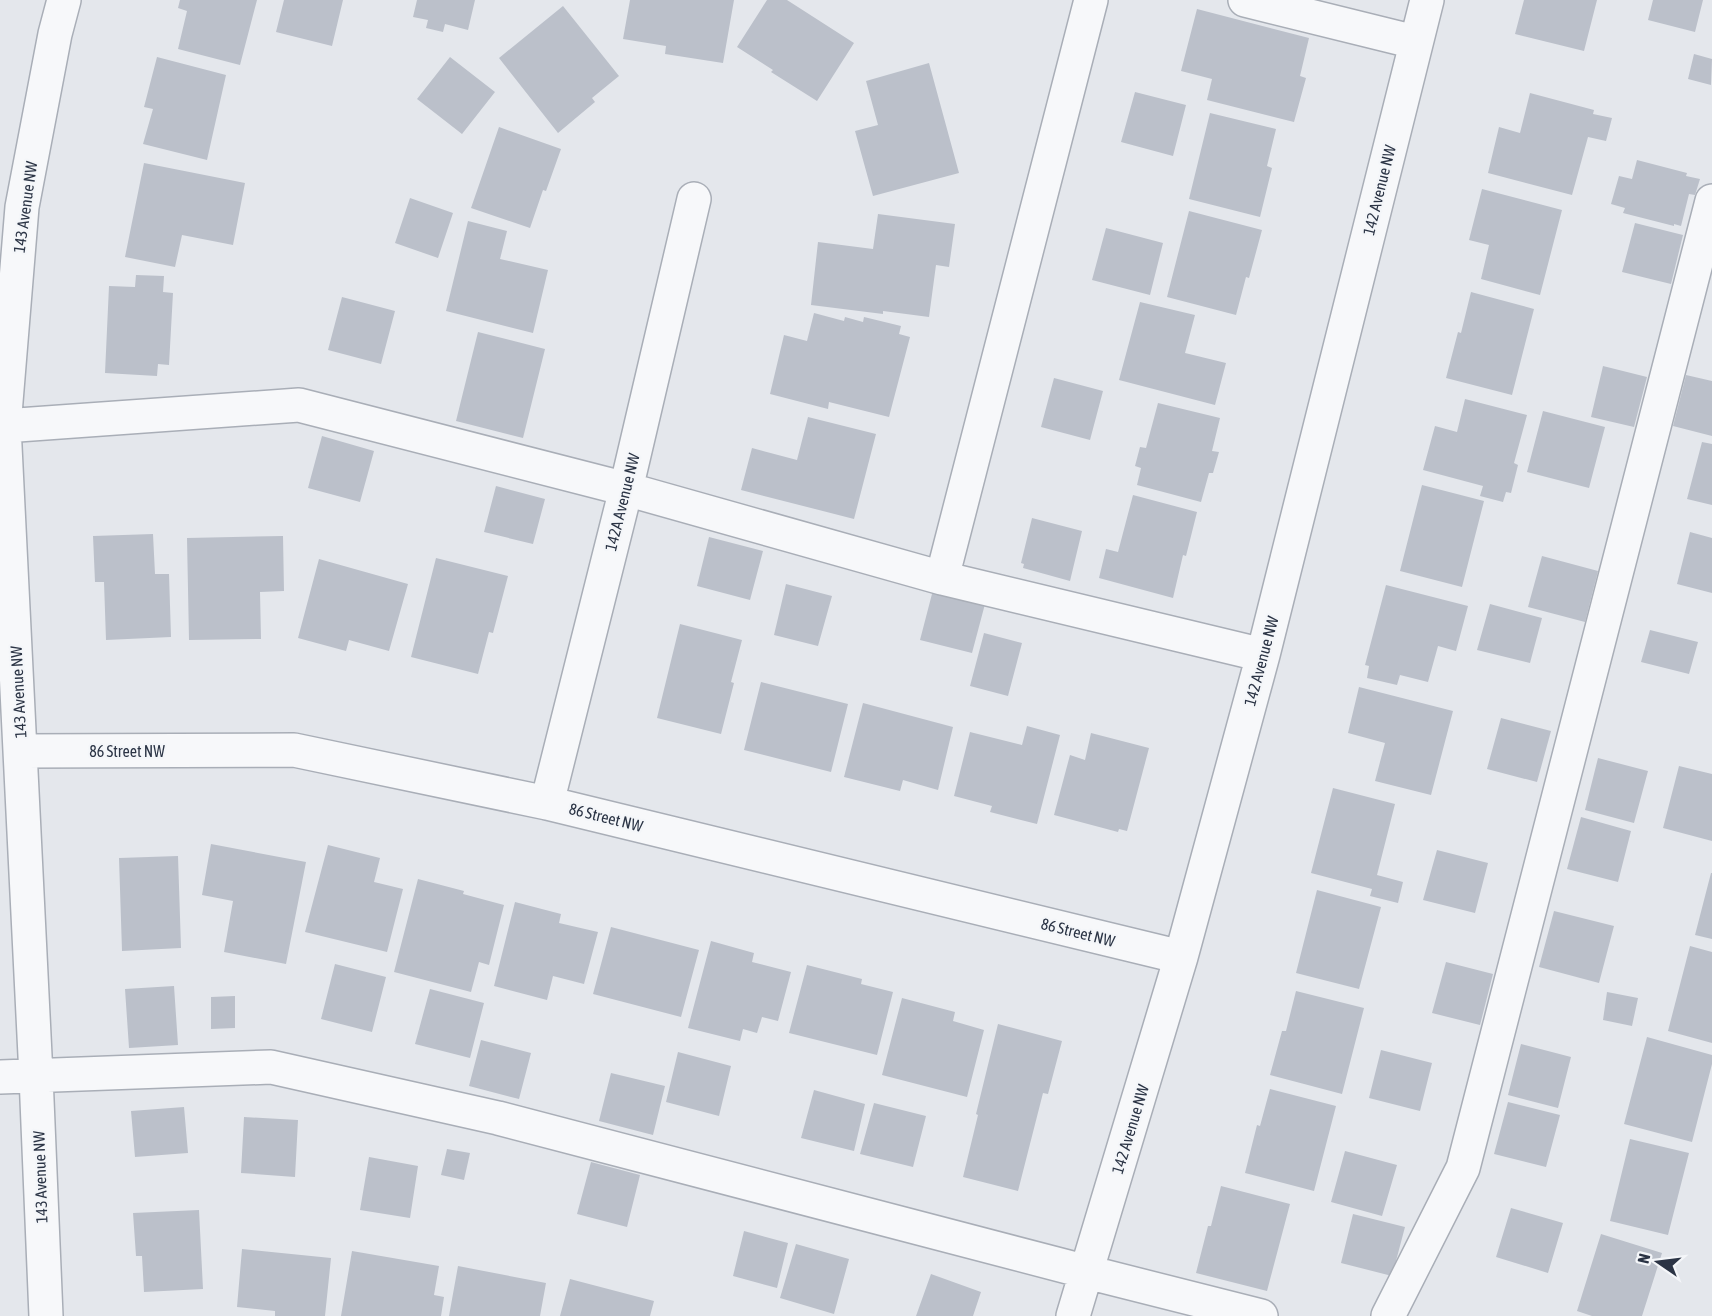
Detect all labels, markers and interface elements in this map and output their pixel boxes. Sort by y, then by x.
street label: 142 Avenue NW [1359,143,1399,237]
street label: 143 Avenue NW [10,160,40,254]
street label: 142A Avenue NW [601,451,643,553]
street label: 142 Avenue NW [1240,614,1282,708]
street label: 143 Avenue NW [7,645,29,739]
street label: 86 Street NW [89,742,165,760]
street label: 86 Street NW [567,799,645,835]
street label: 86 Street NW [1039,914,1117,950]
street label: 142 Avenue NW [1108,1082,1152,1176]
street label: 143 Avenue NW [29,1130,51,1223]
north arrow [1628,1232,1688,1292]
text: N [1634,1252,1653,1265]

